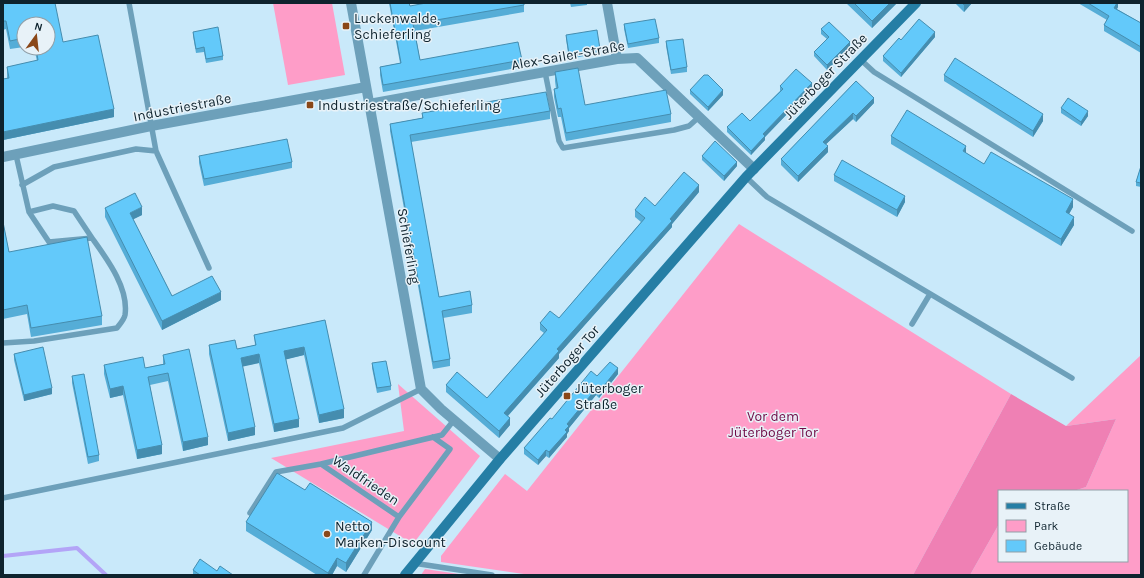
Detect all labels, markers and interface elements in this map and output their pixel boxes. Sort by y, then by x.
place label: Luckenwalde, Schieferling [354,10,440,43]
north arrow [16,16,56,56]
text: N [33,20,44,34]
marker: Luckenwalde, Schieferling [341,21,351,31]
street label: Jüterboger Straße [780,30,871,123]
street label: Alex-Sailer-Straße [510,37,626,74]
street label: Industriestraße [132,90,232,125]
place label: Industriestraße/Schieferling [318,97,500,114]
marker: Industriestraße/Schieferling [305,100,315,110]
street label: Schieferling [393,207,424,286]
street label: Jüterboger Tor [532,321,604,401]
place label: Jüterboger Straße [575,380,644,413]
marker: Jüterboger Straße [562,391,572,401]
park label: Vor dem Jüterboger Tor [728,408,819,441]
street label: Waldfrieden [329,452,402,509]
legend [998,490,1128,562]
text: Straße [1034,499,1070,513]
place label: Netto Marken-Discount [335,518,446,551]
text: Park [1034,519,1059,533]
marker: Netto Marken-Discount [322,529,332,539]
text: Gebäude [1034,539,1082,553]

